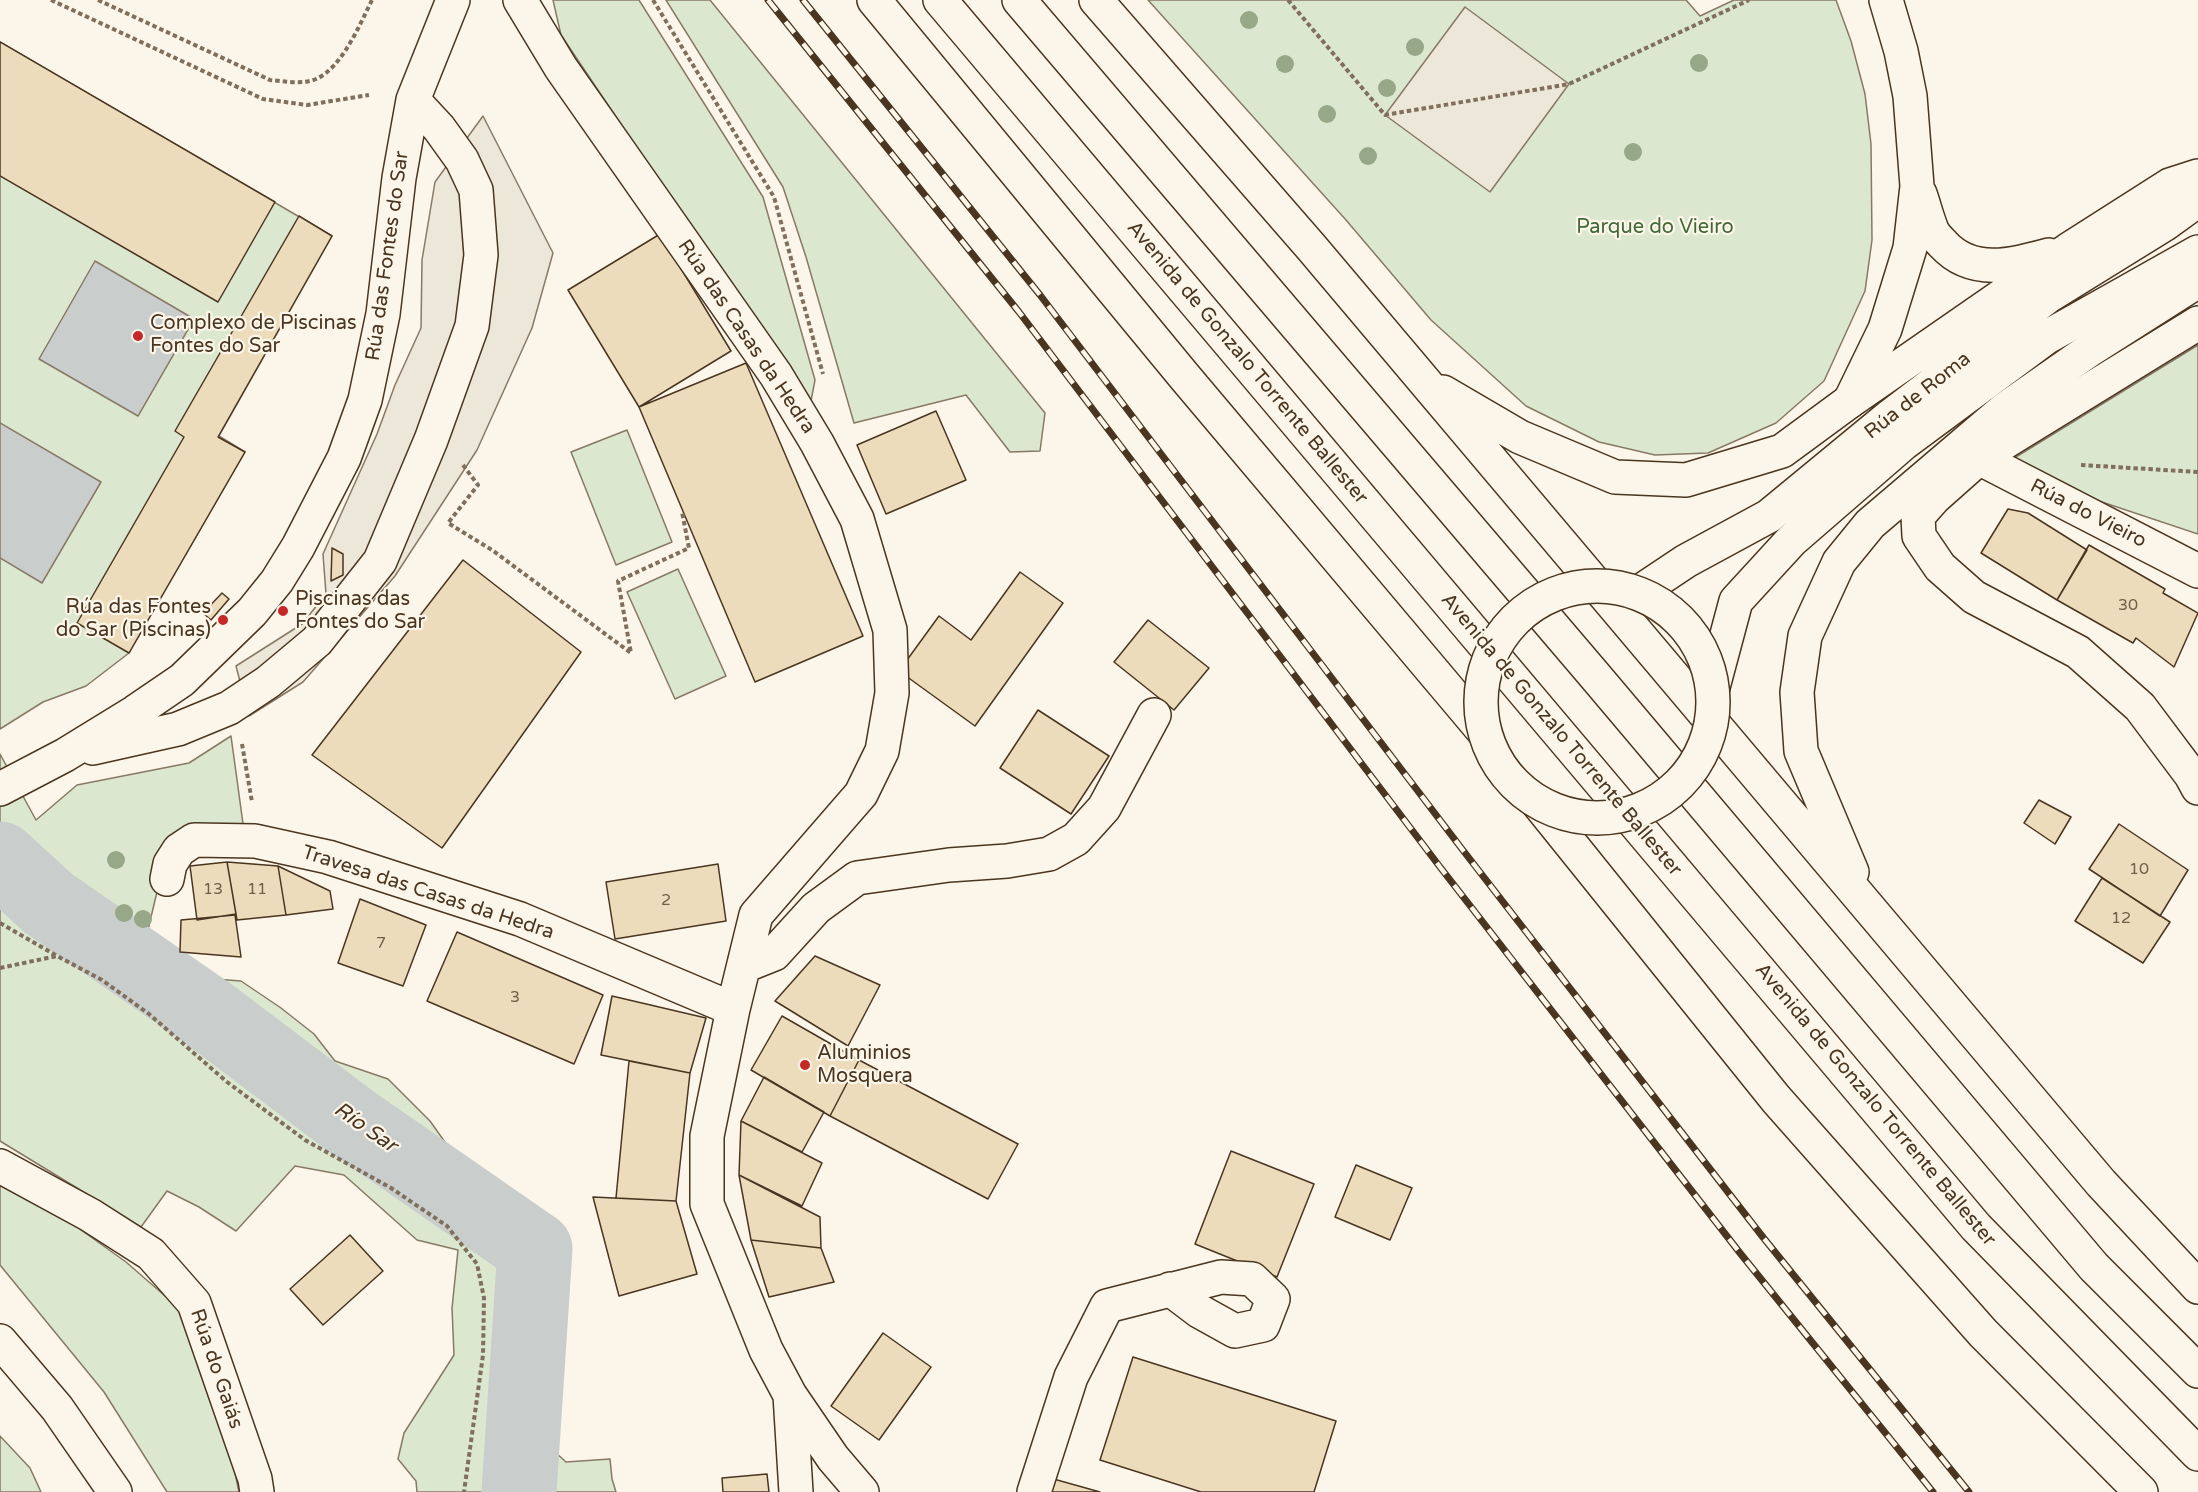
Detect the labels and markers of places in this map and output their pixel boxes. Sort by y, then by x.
place label: Complexo de Piscinas Fontes do Sar [150,312,356,359]
marker: Complexo de Piscinas Fontes do Sar [131,329,145,343]
place label: Piscinas das Fontes do Sar [295,588,425,635]
place label: Rúa das Fontes do Sar (Piscinas) [56,596,211,643]
marker: Piscinas das Fontes do Sar [276,604,290,618]
marker: Rúa das Fontes do Sar (Piscinas) [216,613,230,627]
place label: Aluminios Mosquera [817,1042,913,1089]
marker: Aluminios Mosquera [798,1058,812,1072]

